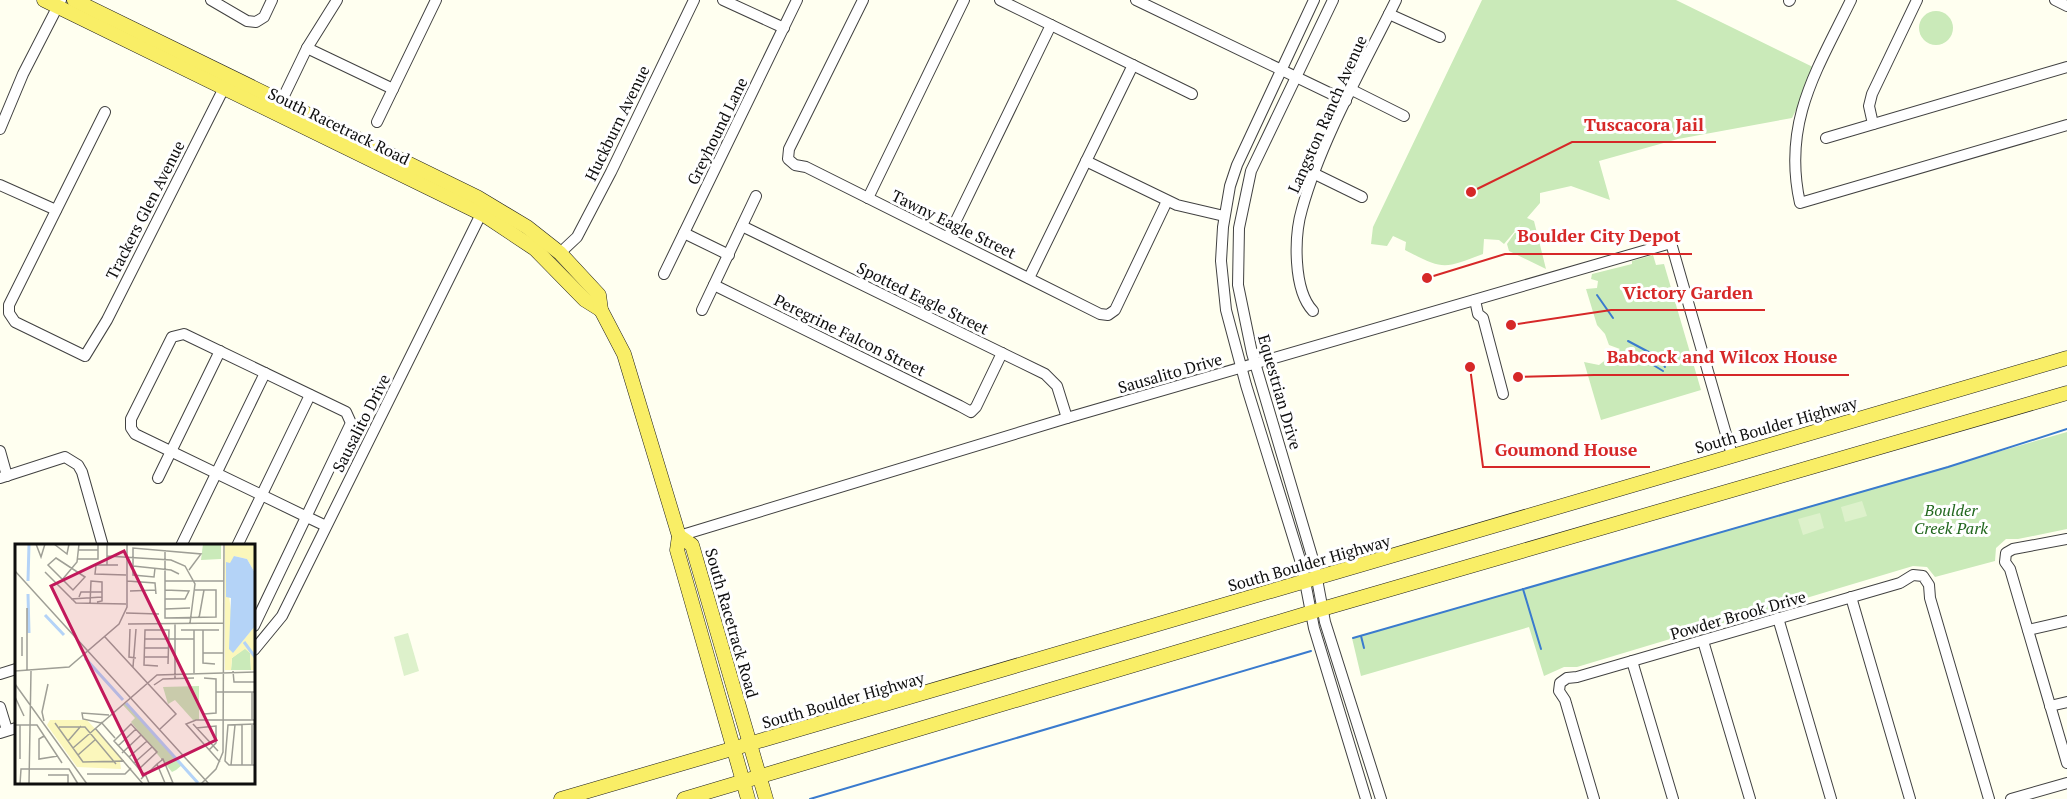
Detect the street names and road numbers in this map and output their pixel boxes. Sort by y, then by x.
street label: Langston Ranch Avenue [1282,32,1372,196]
street label: Huckburn Avenue [579,62,655,184]
street label: Greyhound Lane [681,74,753,188]
street label: South Racetrack Road [265,82,413,170]
street label: Trackers Glen Avenue [100,137,190,283]
street label: Tawny Eagle Street [888,184,1020,264]
street label: Spotted Eagle Street [853,256,993,340]
street label: Peregrine Falcon Street [771,289,929,381]
street label: Equestrian Drive [1253,332,1307,452]
street label: Sausalito Drive [1115,348,1225,398]
street label: Sausalito Drive [327,370,395,476]
street label: South Boulder Highway [1692,391,1860,459]
street label: South Boulder Highway [1225,529,1393,597]
street label: South Racetrack Road [700,546,764,701]
street label: Powder Brook Drive [1668,585,1808,645]
street label: South Boulder Highway [759,666,927,734]

